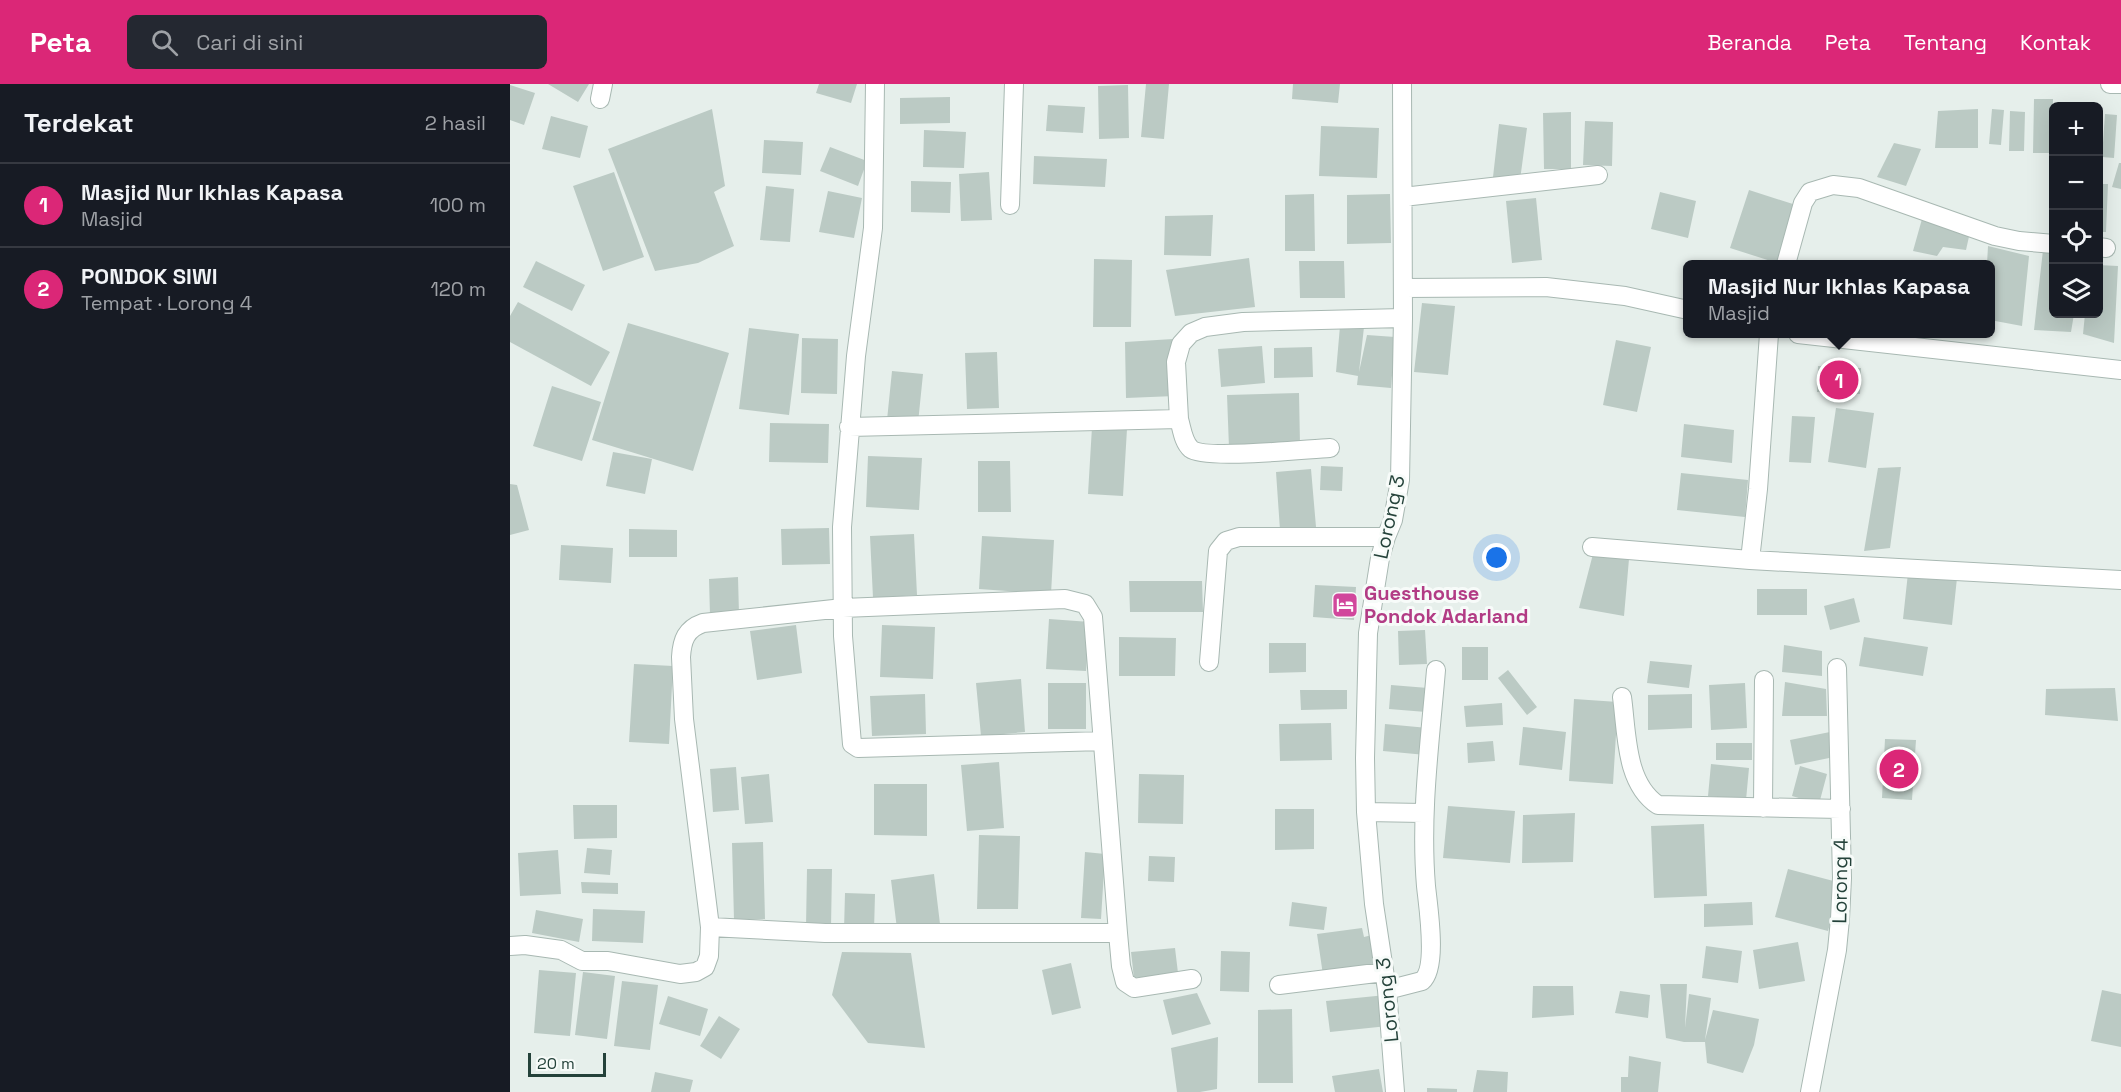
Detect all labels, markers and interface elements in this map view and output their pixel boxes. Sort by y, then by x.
search box [127,15,547,69]
text: Peta [30,24,91,60]
icon: search [148,26,181,59]
text: Cari di sini [196,28,303,56]
text: Beranda [1707,29,1792,56]
text: Peta [1825,29,1871,56]
text: Tentang [1904,29,1987,56]
text: Kontak [2020,29,2091,56]
map controls [2049,102,2103,318]
button: + [2049,102,2103,156]
text: Terdekat [24,106,134,140]
text: 2 hasil [425,110,486,136]
button: − [2049,156,2103,210]
text: Masjid Nur Ikhlas Kapasa [81,178,343,206]
text: 1 [39,192,48,218]
text: 100 m [430,192,486,218]
text: Masjid [81,206,143,232]
button: locate [2049,210,2103,264]
popup [1683,260,1995,338]
text: PONDOK SIWI [81,262,218,290]
button: layers [2049,264,2103,318]
text: Masjid Nur Ikhlas Kapasa [1708,272,1970,300]
text: 2 [38,276,49,302]
text: 120 m [430,276,486,302]
text: Tempat · Lorong 4 [81,290,252,316]
text: Masjid [1708,300,1770,326]
pin: 1 [1820,358,1858,402]
street label: Lorong 3 [1367,473,1411,561]
your location [1482,543,1511,572]
place label: Guesthouse Pondok Adarland [1364,580,1528,629]
hotel icon: Guesthouse Pondok Adarland [1330,590,1360,620]
pin: 2 [1880,746,1918,792]
street label: Lorong 4 [1826,838,1854,924]
street label: Lorong 3 [1370,956,1404,1044]
scale bar [528,1050,606,1078]
text: 20 m [537,1053,575,1074]

